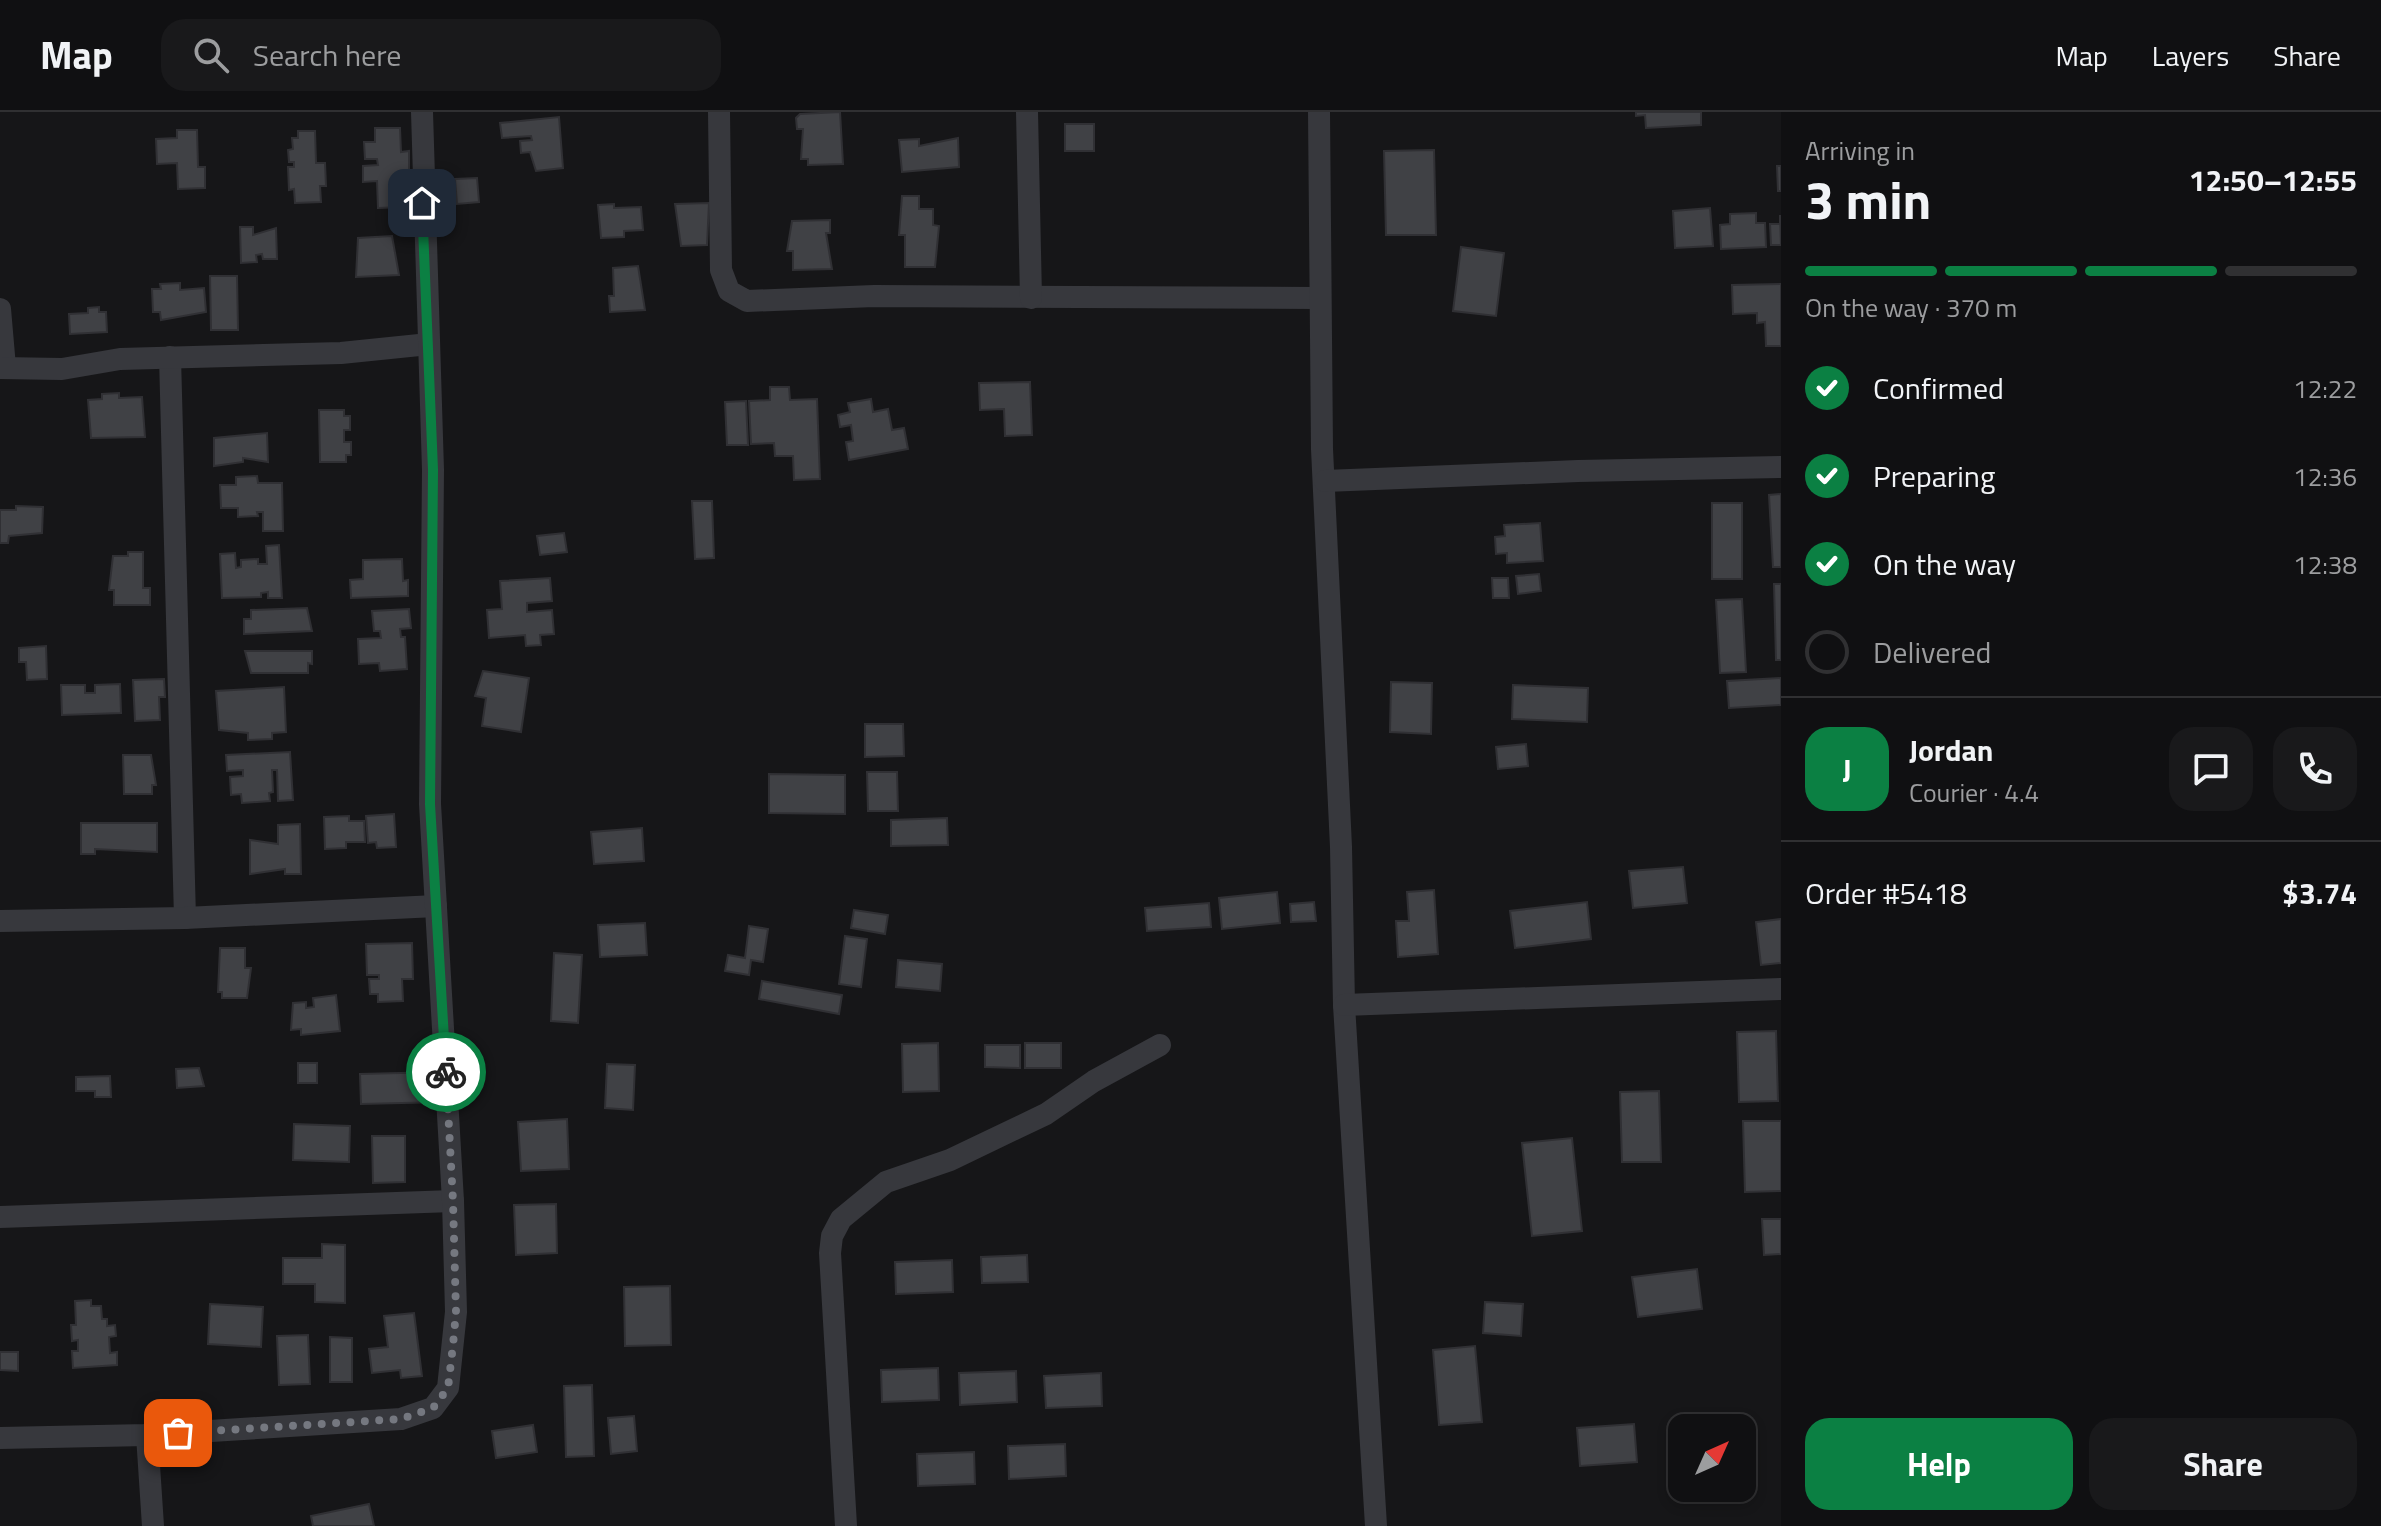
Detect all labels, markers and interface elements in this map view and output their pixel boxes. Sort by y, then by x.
search box [161,19,721,91]
text: Map [40,26,113,84]
text: Search here [253,32,402,78]
icon: search [189,33,233,77]
text: Map [2055,34,2108,77]
text: Layers [2152,34,2229,77]
text: Share [2273,34,2341,77]
text: Arriving in [1805,131,1915,170]
text: 12:50–12:55 [2189,157,2357,203]
text: 3 min [1805,160,1931,239]
pin [388,169,456,237]
icon: home [400,181,444,225]
text: On the way · 370 m [1805,288,2017,327]
text: Confirmed [1873,365,2004,411]
icon: check [1805,366,1849,410]
text: 12:22 [2293,369,2357,408]
text: Preparing [1873,453,1995,499]
icon: check [1805,454,1849,498]
text: 12:36 [2293,457,2357,496]
text: On the way [1873,541,2016,587]
icon: check [1805,542,1849,586]
text: 12:38 [2293,545,2357,584]
text: Delivered [1873,629,1991,675]
text: Jordan [1909,727,1993,773]
button: chat [2169,727,2253,811]
button: phone [2273,727,2357,811]
text: J [1842,746,1852,792]
text: Courier · 4.4 [1909,773,2039,812]
text: Order #5418 [1805,870,1967,916]
text: $3.74 [2282,870,2357,916]
courier [406,1032,486,1112]
icon: bike [424,1050,468,1094]
pin [144,1399,212,1467]
icon: bag [156,1411,200,1455]
north arrow [1668,1414,1756,1502]
map controls [1668,1414,1756,1502]
button: Help [1805,1418,2073,1510]
button: Share [2089,1418,2357,1510]

